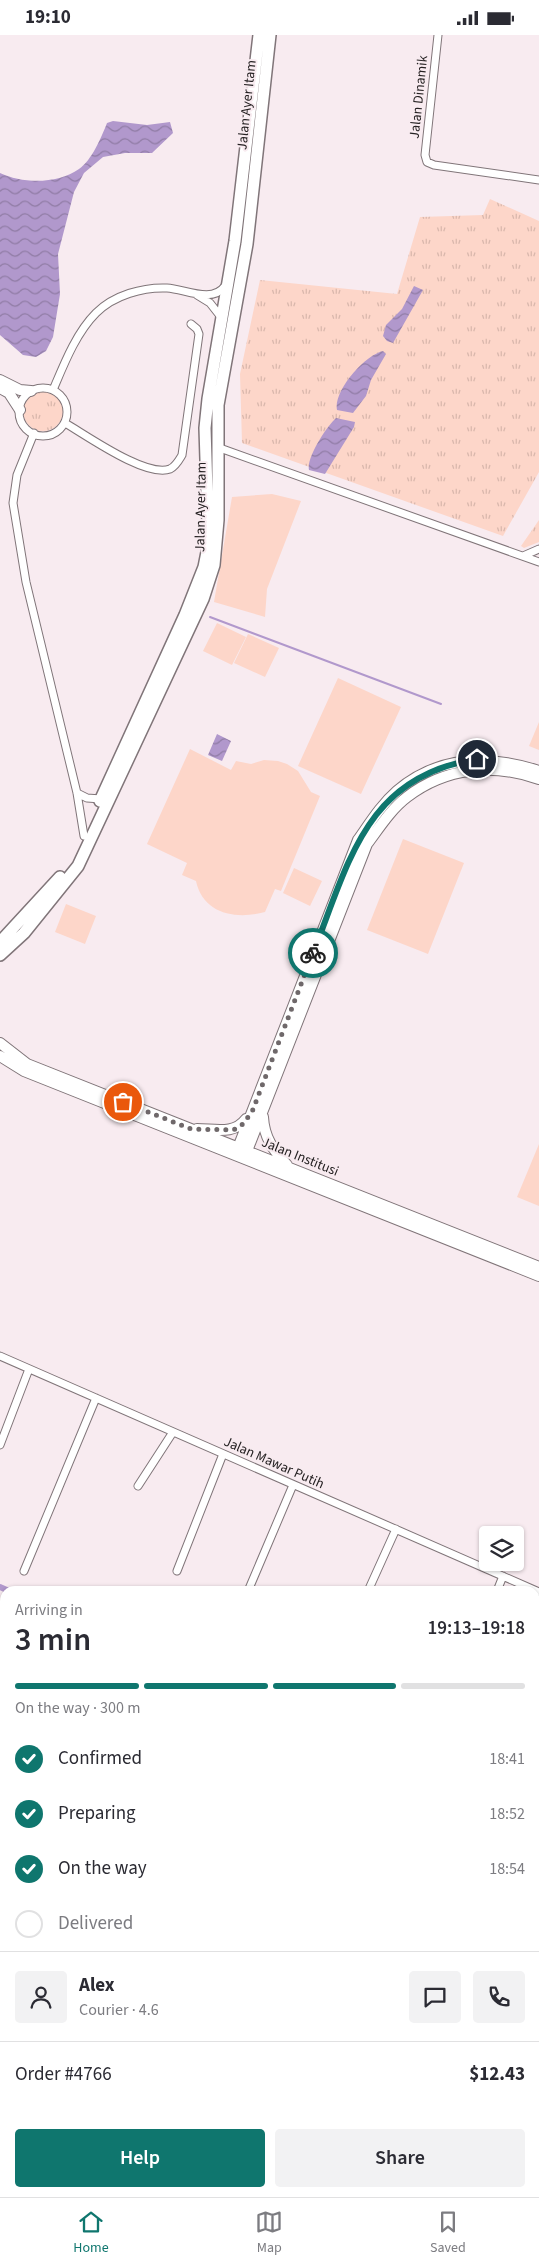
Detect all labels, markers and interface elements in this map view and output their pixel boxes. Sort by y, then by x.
text: 19:10 [25,4,71,31]
street label: Jalan Dinamik [405,54,433,140]
street label: Jalan Ayer Itam [232,59,262,151]
street label: Jalan Ayer Itam [190,462,212,552]
pin [456,738,498,780]
icon: home [463,745,491,773]
courier [288,928,338,978]
icon: bike [299,939,327,967]
pin [102,1081,144,1123]
icon: bag [109,1088,137,1116]
street label: Jalan Institusi [258,1132,342,1182]
street label: Jalan Mawar Putih [221,1432,327,1494]
map controls [479,1526,524,1571]
button: layers [479,1526,524,1571]
text: Arriving in [15,1599,83,1621]
text: 19:13–19:18 [427,1615,525,1642]
text: 3 min [15,1617,91,1663]
text: On the way · 300 m [15,1697,140,1719]
icon: check [15,1745,43,1773]
text: Confirmed [58,1745,142,1772]
text: 18:41 [489,1748,525,1770]
icon: check [15,1800,43,1828]
text: Preparing [58,1800,136,1827]
text: 18:52 [489,1803,525,1825]
icon: check [15,1855,43,1883]
text: On the way [58,1855,147,1882]
text: 18:54 [489,1858,525,1880]
text: Delivered [58,1910,133,1937]
button: person [15,1971,67,2023]
button: chat [409,1971,461,2023]
button: phone [473,1971,525,2023]
text: Alex [79,1972,115,1999]
text: Courier · 4.6 [79,1999,159,2021]
text: Order #4766 [15,2061,112,2088]
text: $12.43 [469,2061,525,2088]
button: Help [15,2129,265,2187]
button: Share [275,2129,525,2187]
tab: Home [73,2208,109,2258]
tab: Map [255,2208,283,2258]
tab: Saved [430,2208,466,2258]

